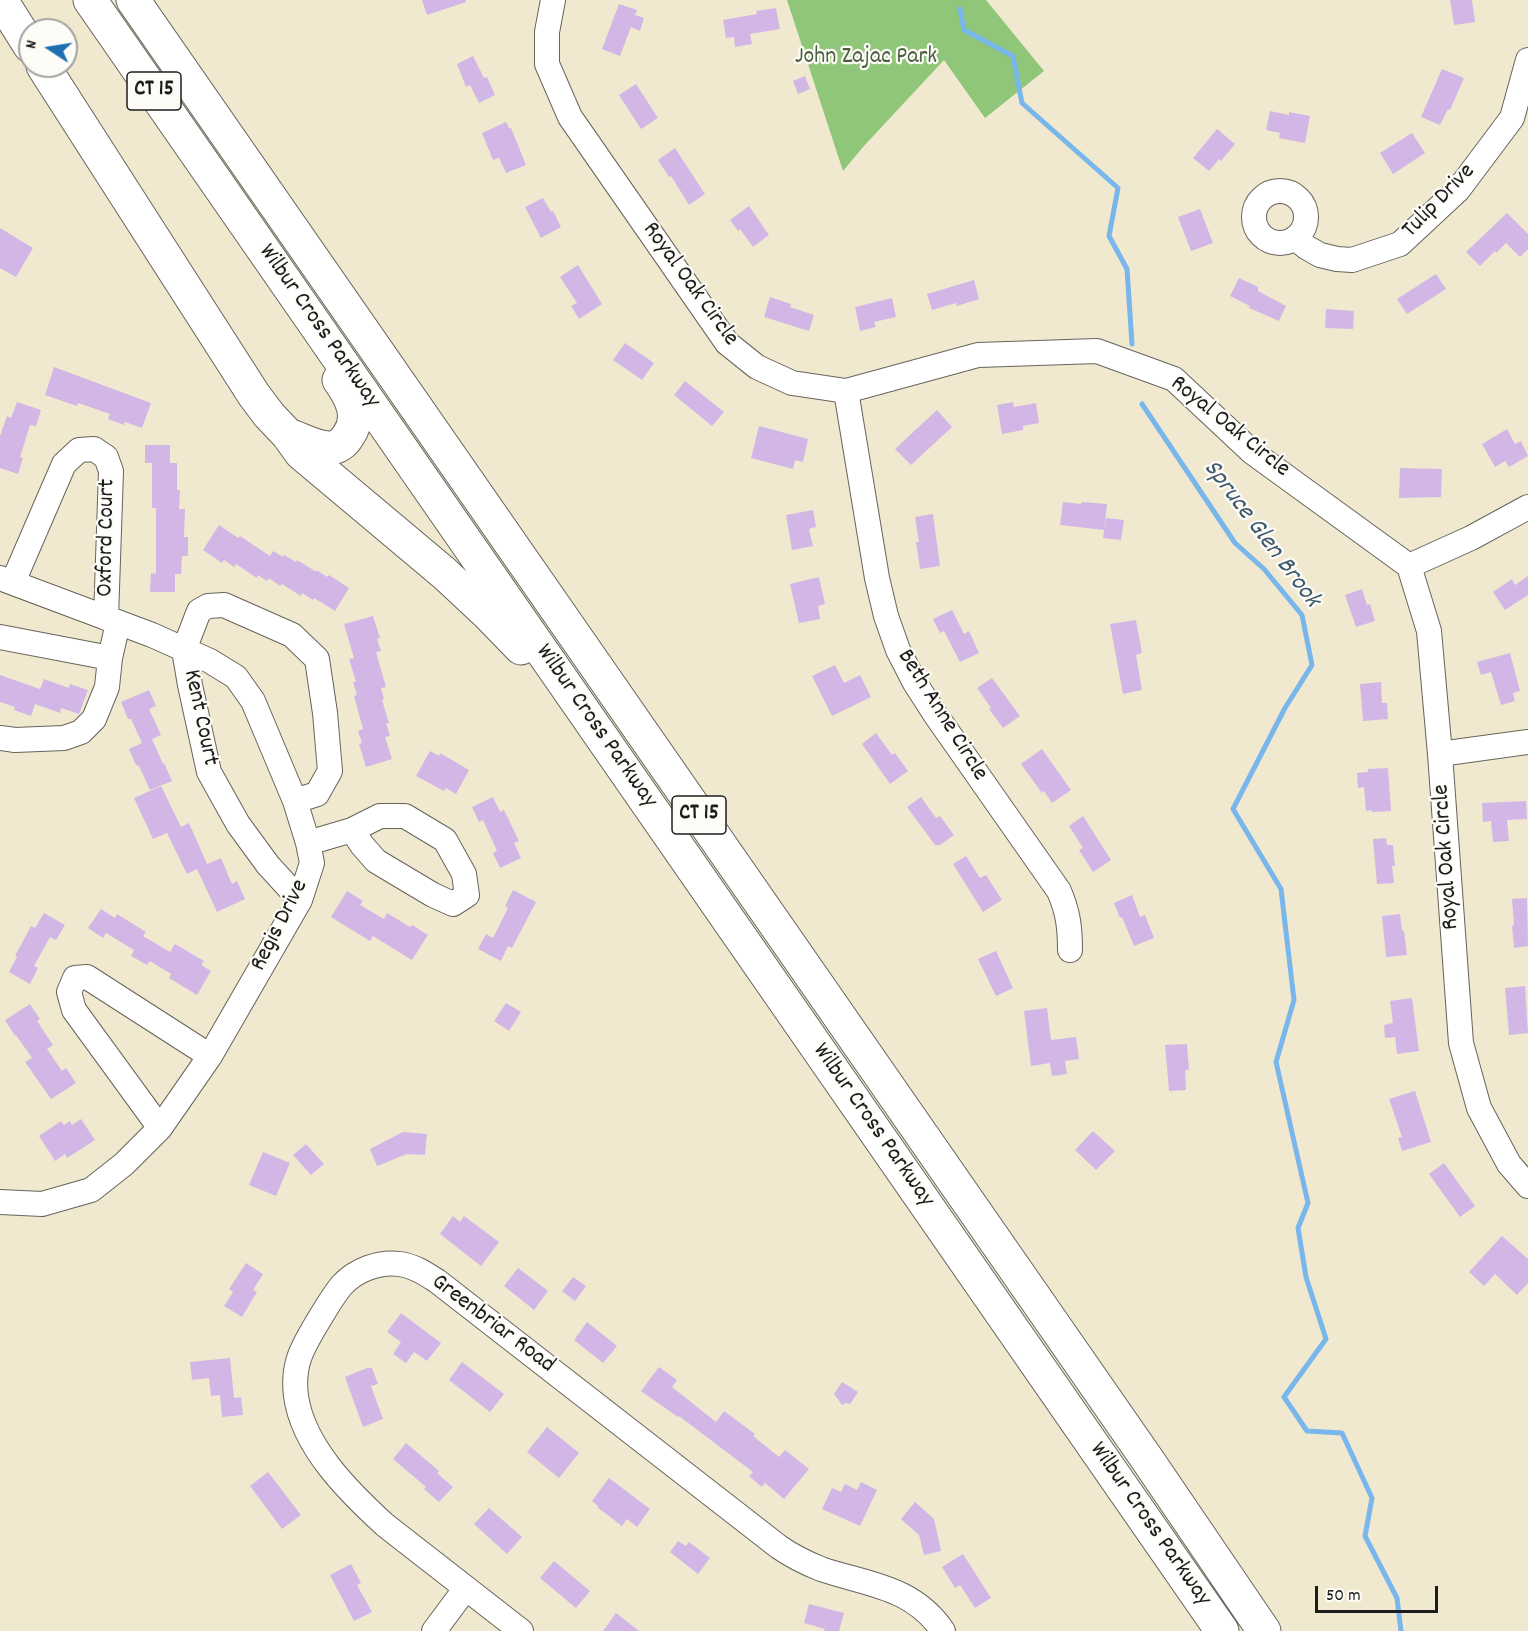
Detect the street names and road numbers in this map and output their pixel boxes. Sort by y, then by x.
road number: CT 15 [127,72,181,110]
street label: Tulip Drive [1397,159,1483,245]
street label: Royal Oak Circle [634,217,744,353]
street label: Wilbur Cross Parkway [251,239,385,415]
street label: Royal Oak Circle [1163,371,1295,485]
street label: Oxford Court [93,479,123,597]
street label: Wilbur Cross Parkway [528,639,662,815]
street label: Beth Anne Circle [889,645,993,787]
street label: Kent Court [175,667,223,769]
street label: Royal Oak Circle [1429,783,1467,931]
road number: CT 15 [672,796,726,834]
street label: Regis Drive [246,875,316,977]
street label: Wilbur Cross Parkway [805,1038,939,1214]
street label: Greenbriar Road [424,1269,560,1381]
street label: Wilbur Cross Parkway [1082,1437,1216,1613]

